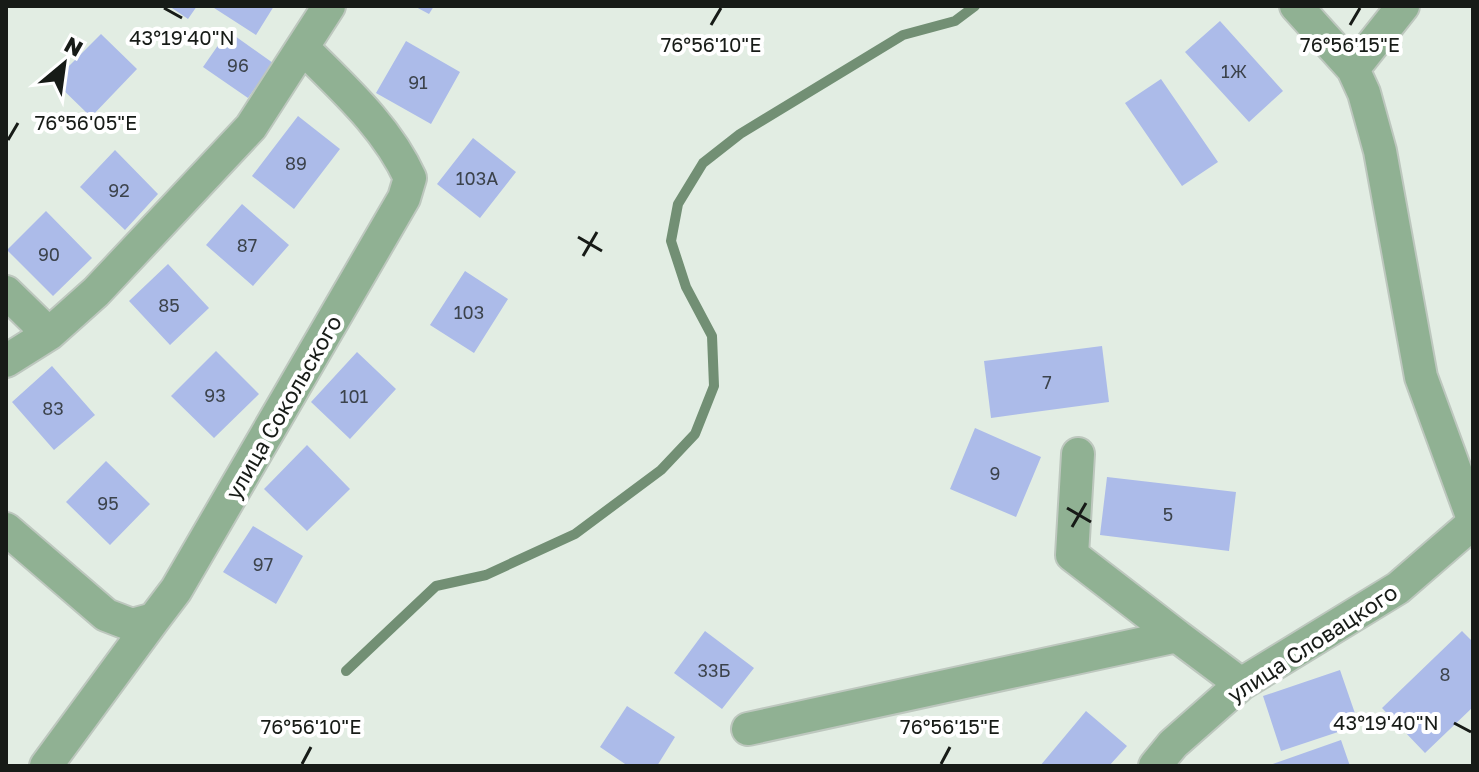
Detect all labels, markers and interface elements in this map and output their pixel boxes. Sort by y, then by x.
north arrow [24,24,104,104]
text: 43°19'40"N [129,25,235,49]
text: N [60,30,88,62]
text: 76°56'10"E [661,32,761,56]
text: 76°56'15"E [1300,32,1400,56]
house number: 96 [227,54,249,76]
house number: 1Ж [1221,60,1247,82]
house number: 91 [408,71,428,93]
text: 76°56'05"E [35,110,137,134]
house number: 89 [285,152,307,174]
house number: 103А [456,167,498,189]
house number: 92 [108,179,130,201]
house number: 87 [237,234,257,256]
house number: 90 [38,243,60,265]
house number: 85 [158,294,180,316]
house number: 103 [454,301,484,323]
street label: улица Сокольского [219,310,347,504]
house number: 7 [1042,371,1052,393]
house number: 93 [204,384,226,406]
house number: 101 [340,385,369,407]
house number: 83 [42,397,64,419]
house number: 9 [990,462,1000,484]
house number: 95 [97,492,119,514]
house number: 5 [1163,503,1173,525]
house number: 97 [253,553,273,575]
street label: улица Словацкого [1222,578,1402,708]
house number: 33Б [697,659,731,681]
house number: 8 [1440,663,1450,685]
text: 43°19'40"N [1333,710,1439,734]
text: 76°56'10"E [261,714,361,738]
text: 76°56'15"E [900,714,1000,738]

